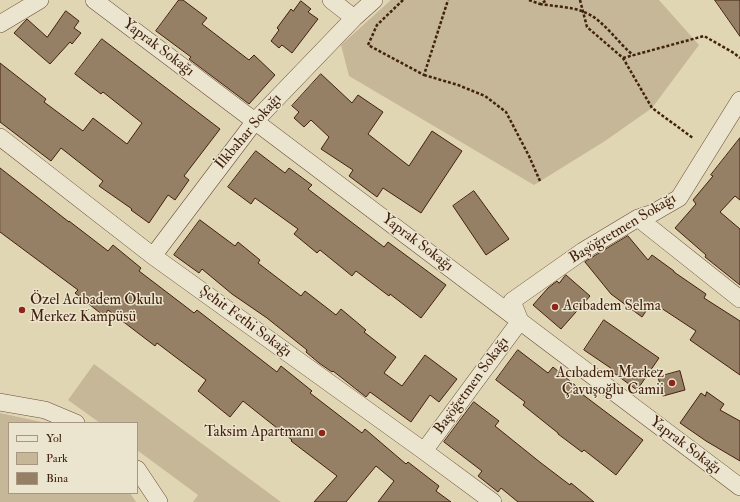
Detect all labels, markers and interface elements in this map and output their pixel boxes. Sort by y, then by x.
street label: Yaprak Sokağı [119,15,197,81]
street label: İlkbahar Sokağı [212,90,286,174]
street label: Başöğretmen Sokağı [566,190,680,268]
street label: Yaprak Sokağı [378,210,456,276]
street label: Şehit Fethi Sokağı [195,282,295,362]
place label: Özel Acıbadem Okulu Merkez Kampüsü [30,292,163,327]
place label: Acıbadem Selma [563,298,661,316]
marker: Acıbadem Selma [550,302,560,312]
marker: Özel Acıbadem Okulu Merkez Kampüsü [17,305,27,315]
street label: Başöğetmen Sokağı [431,334,513,438]
place label: Acıbadem Merkez Çavuşoğlu Camii [556,365,664,400]
marker: Acıbadem Merkez Çavuşoğlu Camii [667,378,677,388]
street label: Yaprak Sokağı [646,413,724,479]
legend [8,422,138,494]
place label: Taksim Apartmanı [204,424,314,442]
marker: Taksim Apartmanı [317,428,327,438]
text: Yol [46,431,62,446]
text: Park [46,451,68,466]
text: Bina [46,471,68,486]

